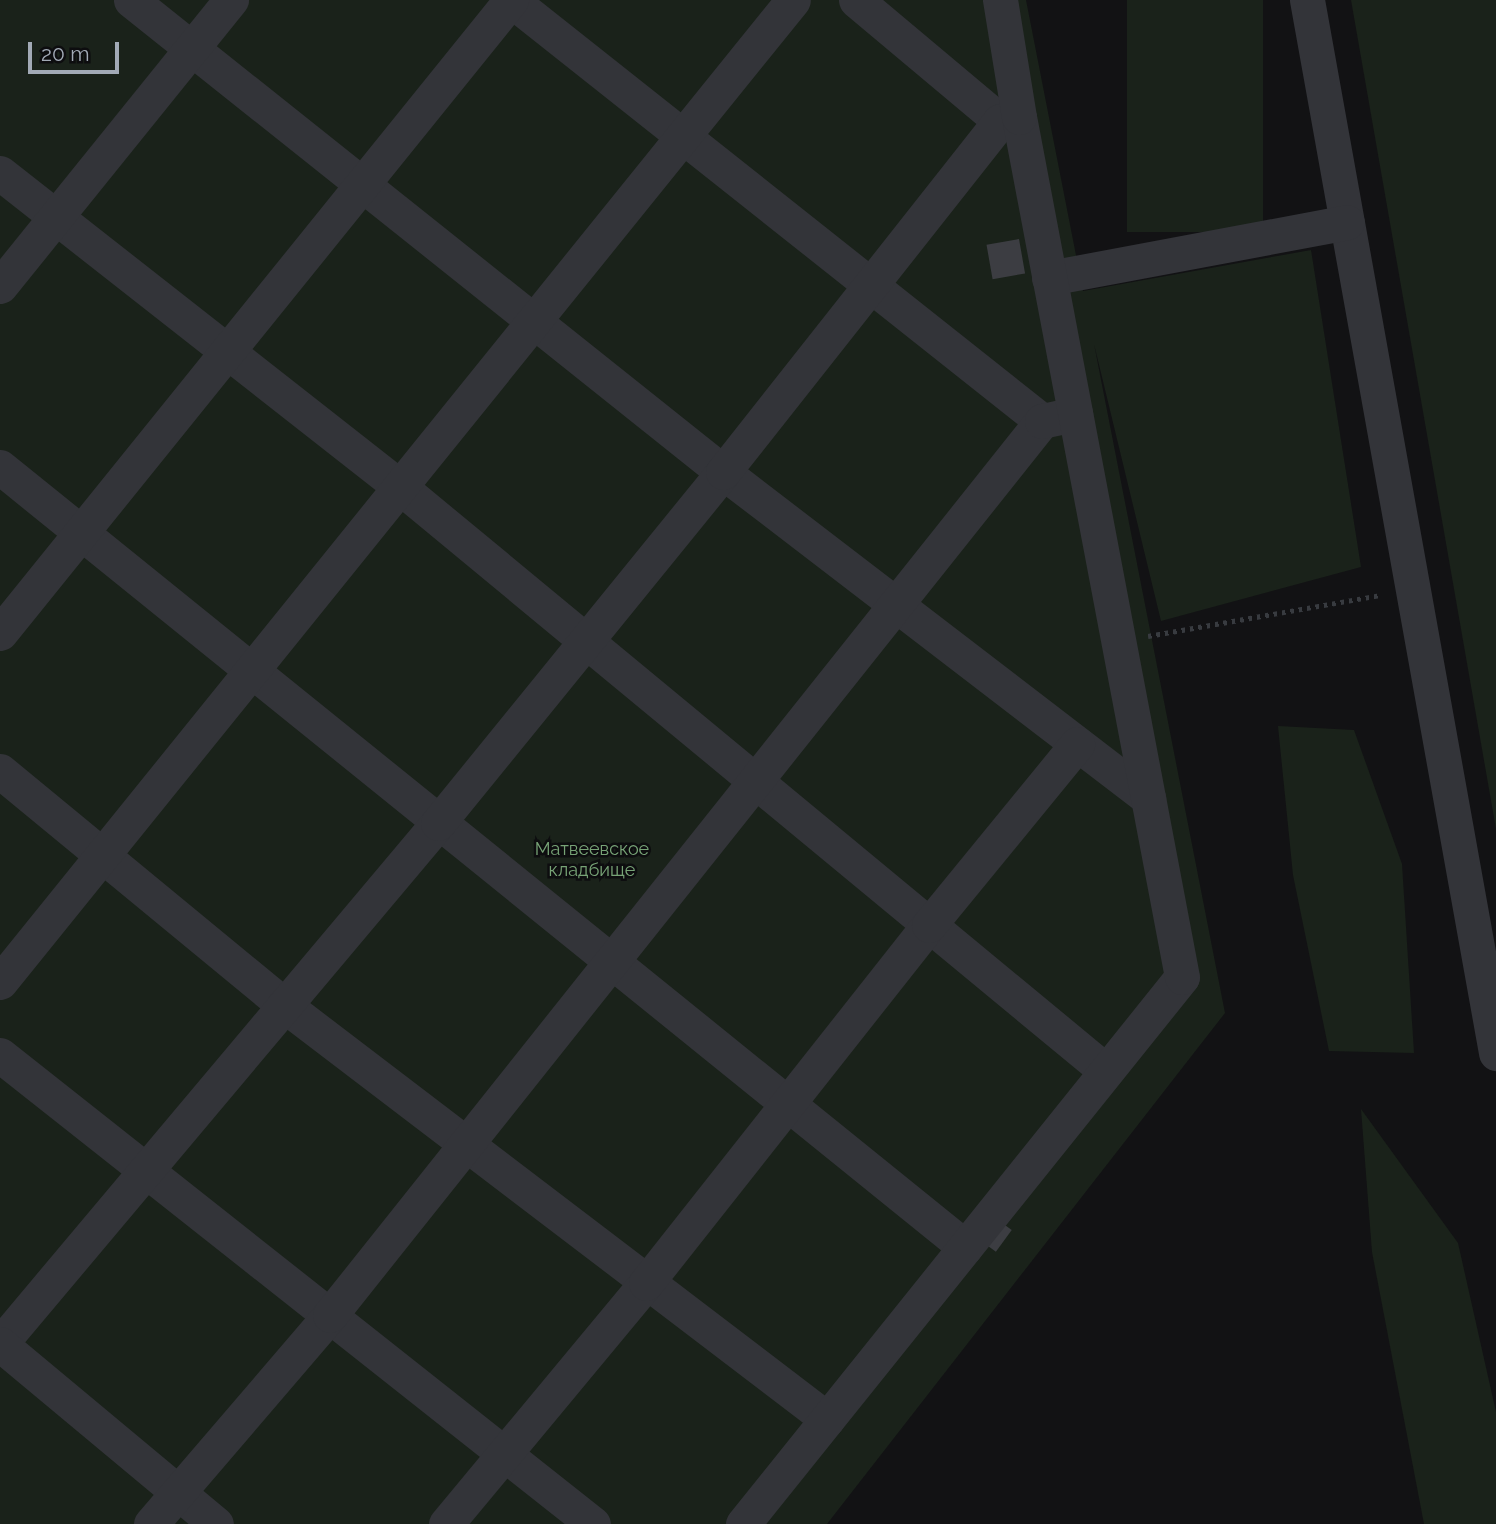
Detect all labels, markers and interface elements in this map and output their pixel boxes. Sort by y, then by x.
scale bar [32,28,122,72]
text: 20 m [41,41,89,66]
park label: Матвеевское кладбище [535,839,649,882]

